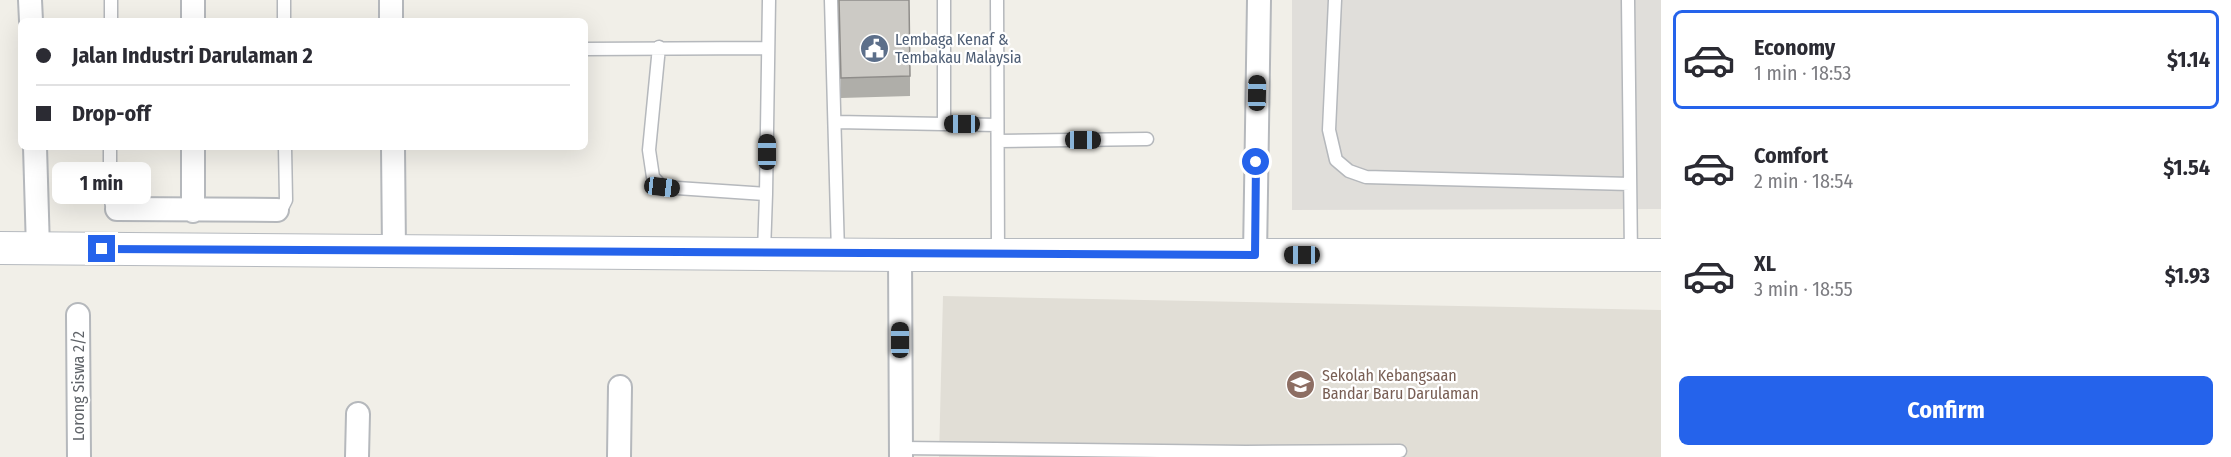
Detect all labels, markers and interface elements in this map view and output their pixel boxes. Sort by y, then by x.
place label: Lembaga Kenaf & Tembakau Malaysia [895,30,1022,67]
public building icon: Lembaga Kenaf & Tembakau Malaysia [858,32,890,64]
icon: car [1682,33,1736,87]
text: Economy [1754,34,1835,61]
text: Jalan Industri Darulaman 2 [72,42,313,69]
text: $1.14 [2167,46,2210,73]
text: 1 min · 18:53 [1754,61,1851,85]
car [1248,75,1266,111]
text: Drop-off [72,100,151,127]
car [944,115,980,133]
car [1065,131,1101,149]
car [758,134,776,170]
icon: car [1682,141,1736,195]
text: Comfort [1754,142,1828,169]
route start [1242,148,1269,175]
text: $1.54 [2163,154,2210,181]
callout: 1 min [52,162,152,204]
text: 2 min · 18:54 [1754,169,1853,193]
text: 1 min [80,171,123,195]
car [643,176,681,198]
route end [88,235,115,262]
car [1284,246,1320,264]
icon: car [1682,249,1736,303]
text: XL [1754,250,1776,277]
text: $1.93 [2165,262,2210,289]
text: 3 min · 18:55 [1754,277,1853,301]
car [891,322,909,358]
street label: Lorong Siswa 2/2 [69,331,88,441]
place label: Sekolah Kebangsaan Bandar Baru Darulaman [1322,366,1479,403]
school or university icon: Sekolah Kebangsaan Bandar Baru Darulaman [1285,368,1317,400]
button: Confirm [1679,376,2213,445]

